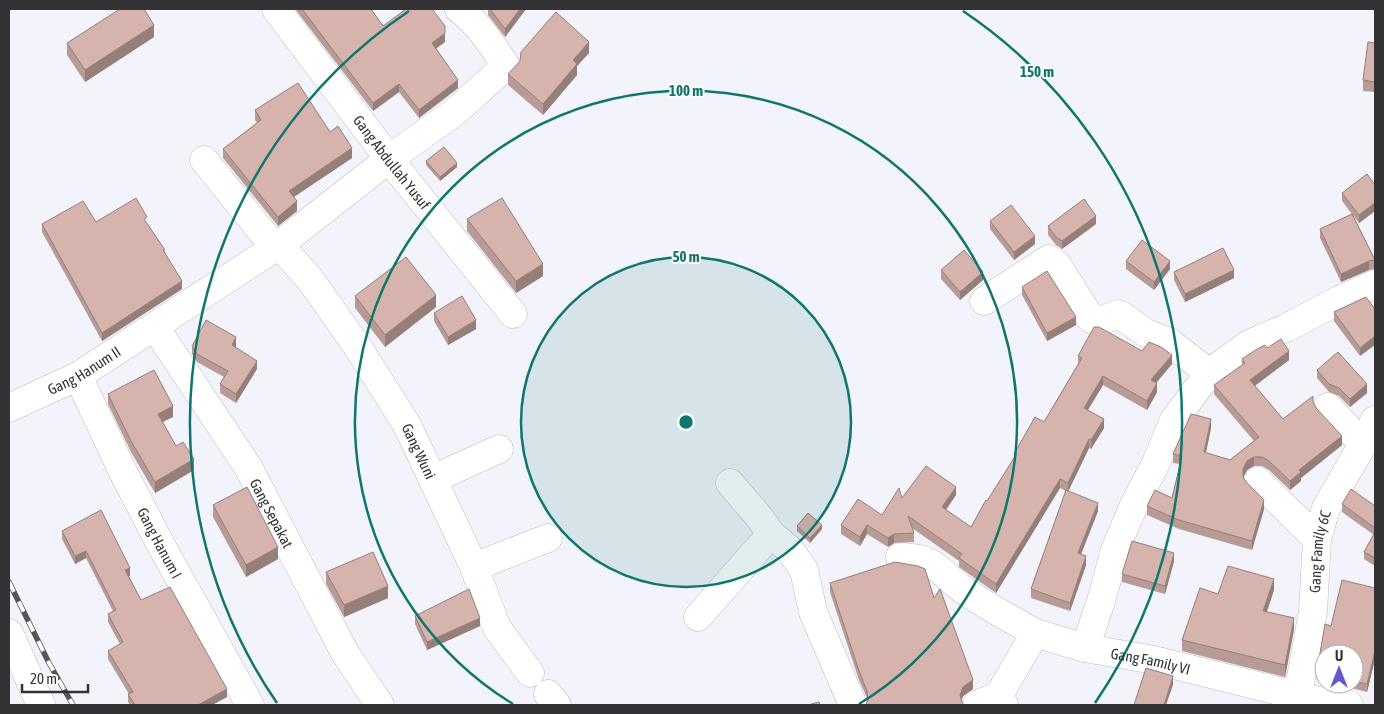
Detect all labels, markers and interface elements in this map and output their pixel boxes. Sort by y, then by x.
text: 150 m [1020,63,1054,80]
text: 100 m [669,82,703,99]
street label: Gang Abdullah Yusuf [350,112,434,212]
text: 50 m [673,248,700,265]
street label: Gang Hanum II [45,342,123,398]
centre of rings [677,413,695,431]
street label: Gang Wuni [399,420,440,481]
street label: Gang Sepakat [247,475,297,551]
street label: Gang Hanum I [134,505,186,581]
street label: Gang Family 6C [1306,508,1333,593]
street label: Gang Family VI [1110,644,1192,677]
north arrow [1314,644,1364,694]
text: U [1335,648,1343,664]
scale bar [22,662,89,694]
text: 20 m [30,670,57,687]

